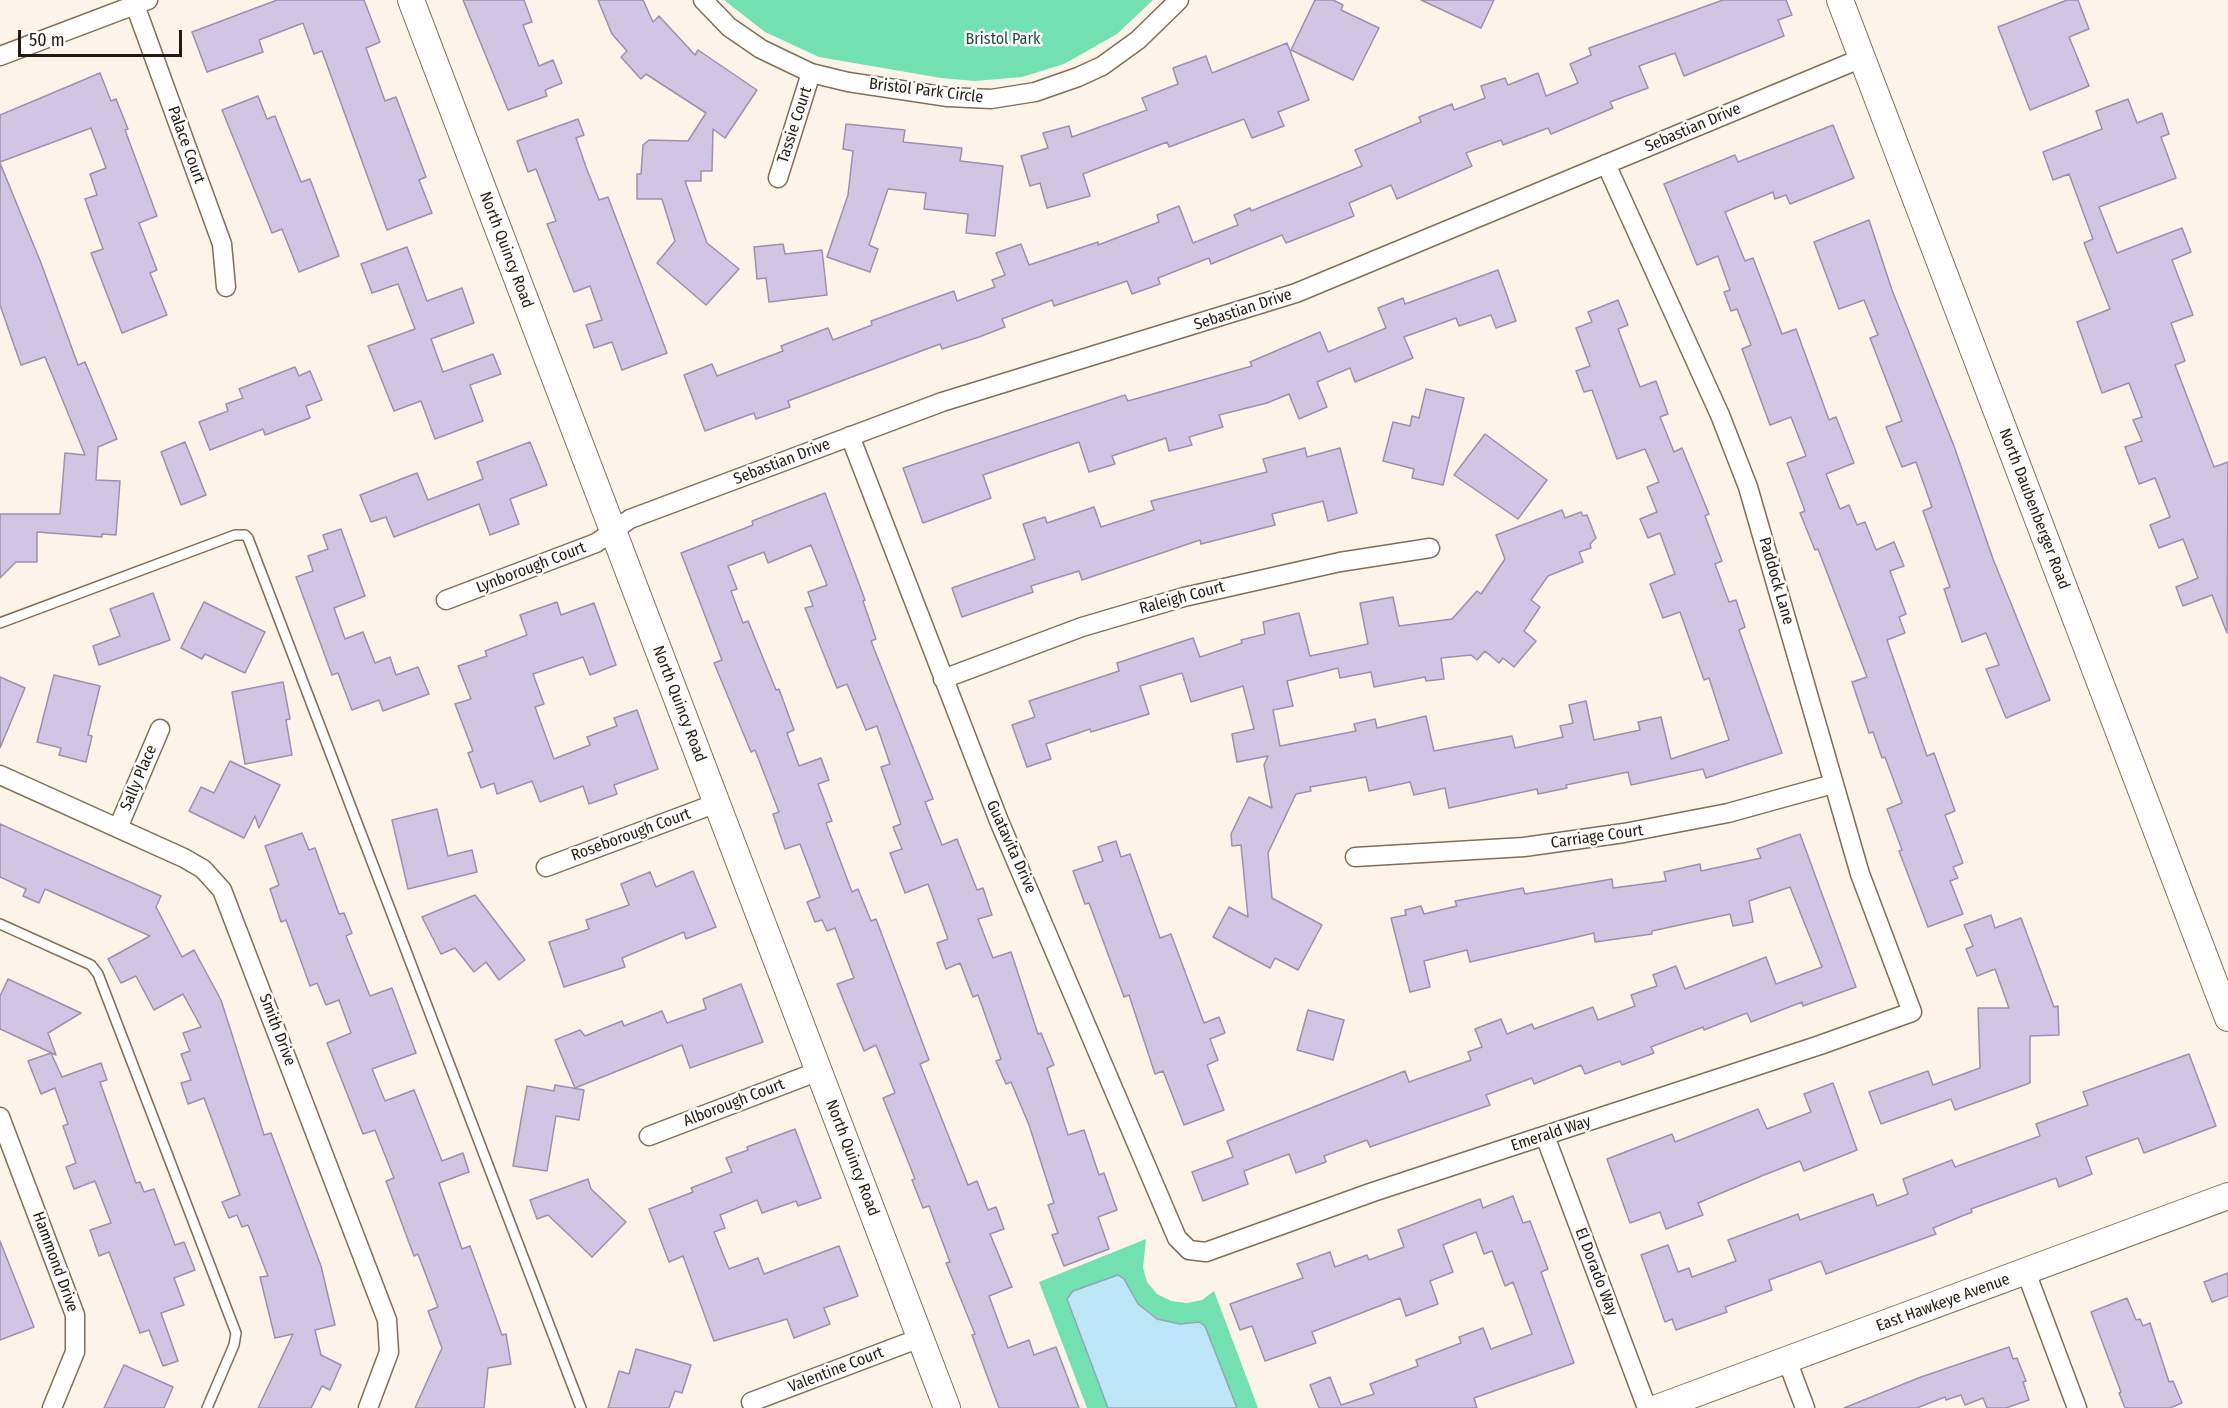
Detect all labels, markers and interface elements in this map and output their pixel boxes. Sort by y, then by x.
scale bar [21,18,184,56]
text: 50 m [29,29,65,51]
park label: Bristol Park [965,30,1041,50]
street label: Bristol Park Circle [868,74,984,108]
street label: Tassie Court [774,84,816,166]
street label: Sebastian Drive [1642,99,1744,157]
street label: Palace Court [163,104,209,186]
street label: North Quincy Road [475,189,537,311]
street label: Sebastian Drive [1192,285,1294,335]
street label: North Daubenberger Road [1994,426,2074,592]
street label: Sebastian Drive [731,435,833,489]
street label: Paddock Lane [1754,535,1798,627]
street label: Lynborough Court [474,538,588,598]
street label: Raleigh Court [1137,577,1227,619]
street label: North Quincy Road [648,643,710,765]
street label: Sally Place [117,742,161,814]
street label: Guatavita Drive [982,797,1040,897]
street label: Roseborough Court [569,805,693,865]
street label: Carriage Court [1550,821,1644,853]
street label: Smith Drive [254,991,300,1069]
street label: Alborough Court [681,1075,787,1131]
street label: North Quincy Road [821,1097,883,1219]
street label: Emerald Way [1509,1112,1593,1156]
street label: Hammond Drive [28,1209,82,1315]
street label: El Dorado Way [1570,1225,1622,1319]
street label: East Hawkeye Avenue [1874,1270,2012,1336]
street label: Valentine Court [786,1343,886,1397]

